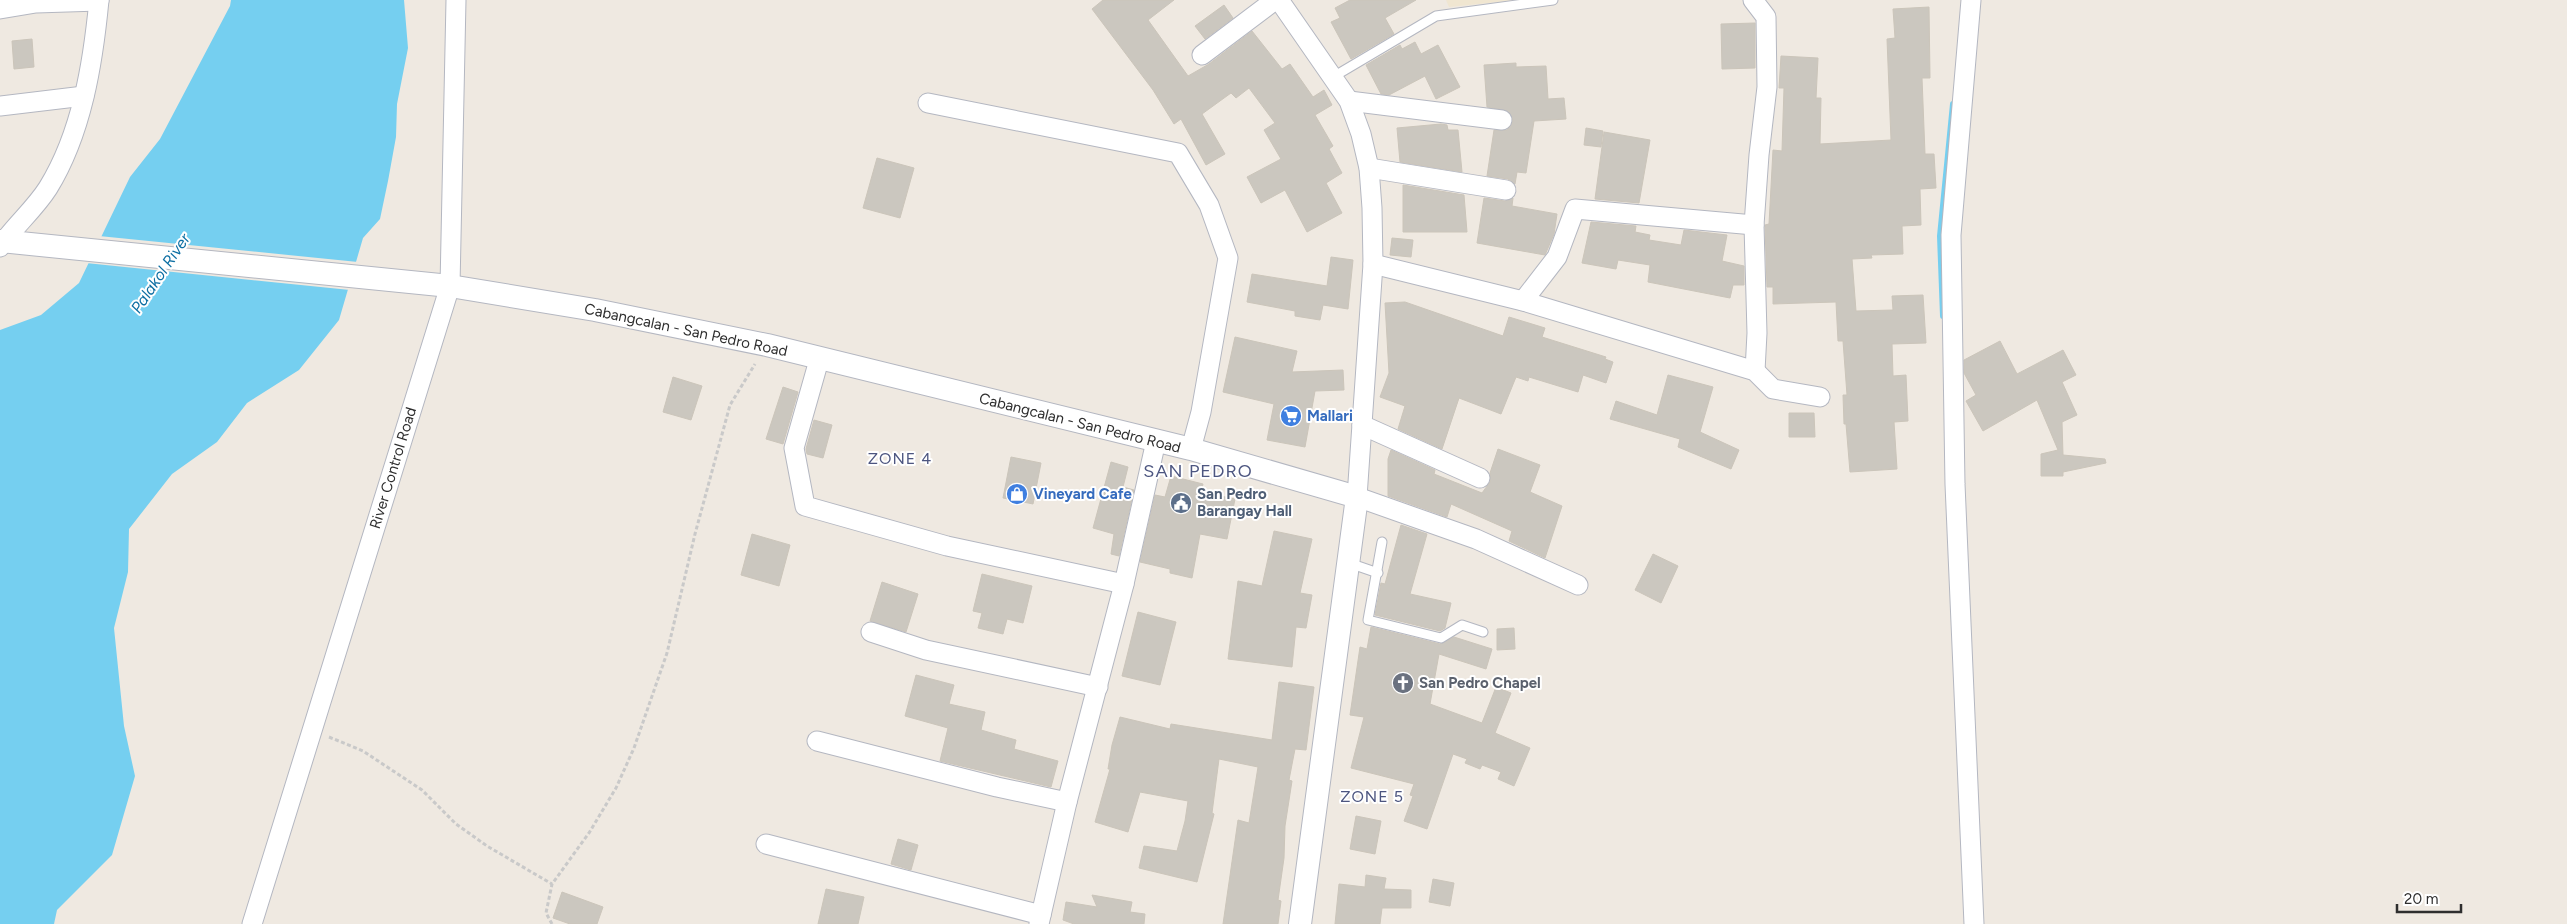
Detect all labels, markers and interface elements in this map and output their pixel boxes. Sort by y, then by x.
water label: Palakol River [127,229,194,317]
street label: Cabangcalan - San Pedro Road [583,300,789,360]
street label: Cabangcalan - San Pedro Road [977,389,1183,457]
supermarket icon: Mallari [1279,404,1303,428]
street label: River Control Road [366,405,420,531]
place label: Mallari [1307,407,1353,425]
district label: ZONE 4 [868,449,932,468]
district label: SAN PEDRO [1143,460,1253,482]
shop icon: Vineyard Cafe [1005,482,1029,506]
place label: Vineyard Cafe [1033,485,1132,503]
place label: San Pedro Barangay Hall [1197,485,1292,520]
public building icon: San Pedro Barangay Hall [1169,491,1193,515]
church icon: San Pedro Chapel [1391,671,1415,695]
place label: San Pedro Chapel [1419,674,1541,692]
district label: ZONE 5 [1340,787,1404,806]
scale bar [2397,882,2461,914]
text: 20 m [2404,890,2438,908]

